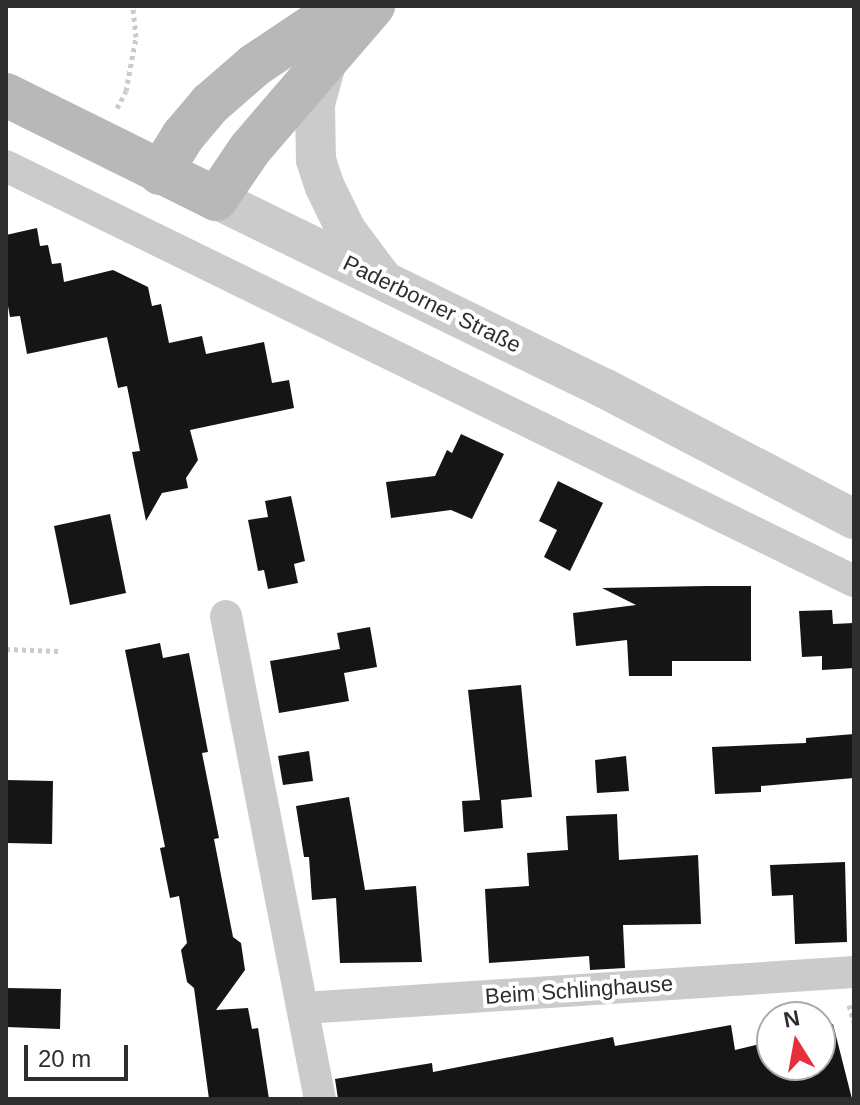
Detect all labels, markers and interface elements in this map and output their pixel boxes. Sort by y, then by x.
street label: Paderborner Straße [339,250,525,358]
street label: Beim Schlinghause [484,970,674,1010]
north arrow [756,1001,836,1081]
text: N [782,1005,802,1033]
scale bar [28,1029,132,1079]
text: 20 m [38,1045,91,1072]

